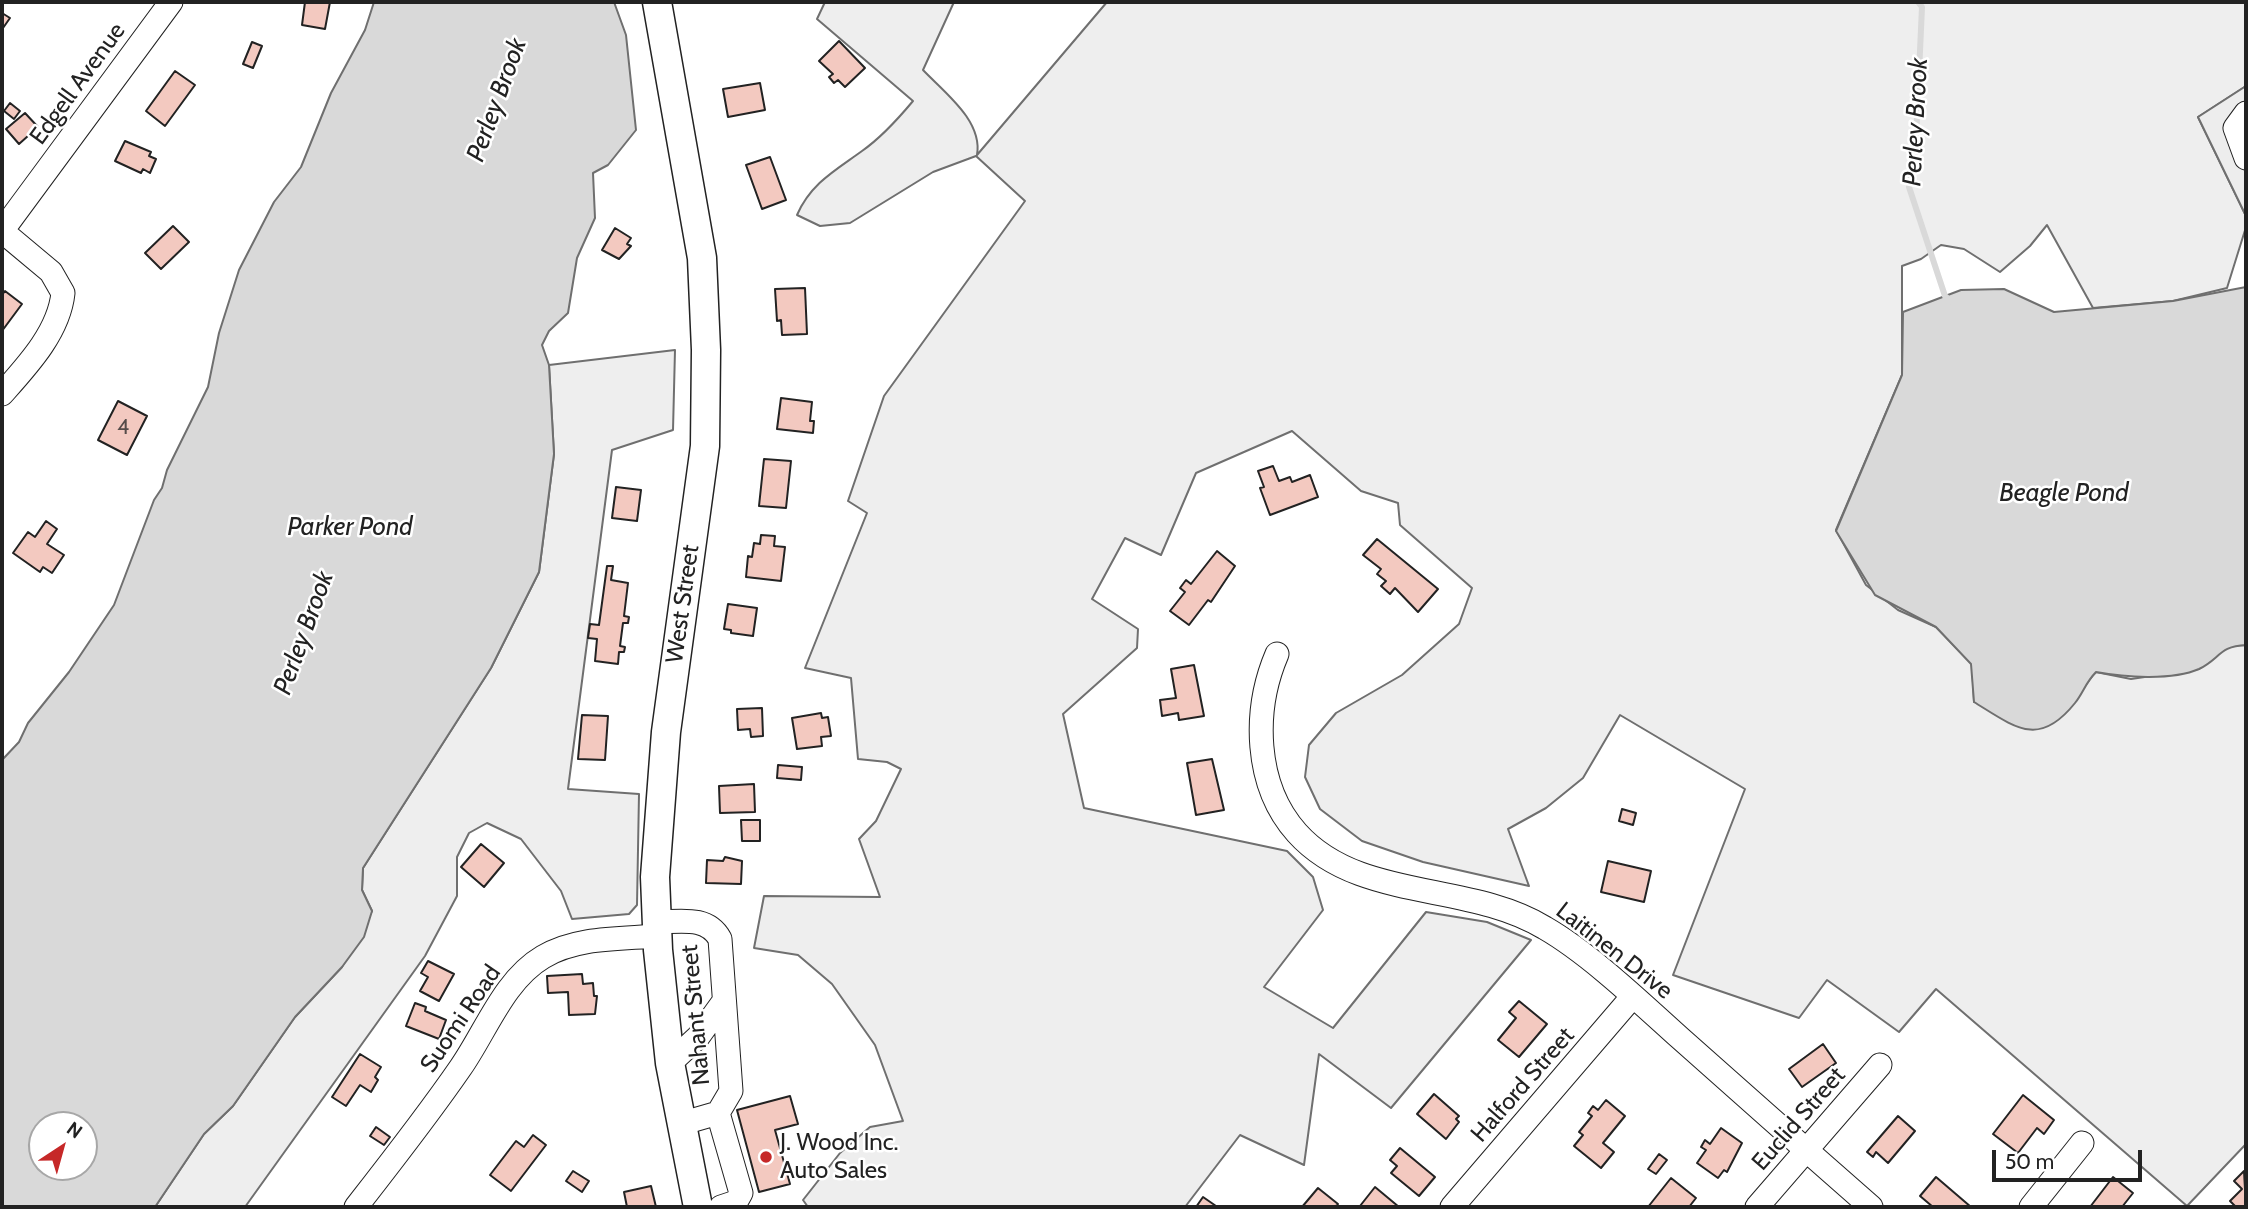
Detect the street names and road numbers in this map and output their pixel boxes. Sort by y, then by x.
street label: Edgell Avenue [24,18,132,150]
street label: West Street [660,543,706,665]
street label: Laitinen Drive [1550,897,1678,1005]
street label: Nahant Street [676,943,716,1087]
street label: Suomi Road [415,960,507,1078]
street label: Halford Street [1465,1022,1581,1148]
street label: Euclid Street [1746,1061,1852,1177]

